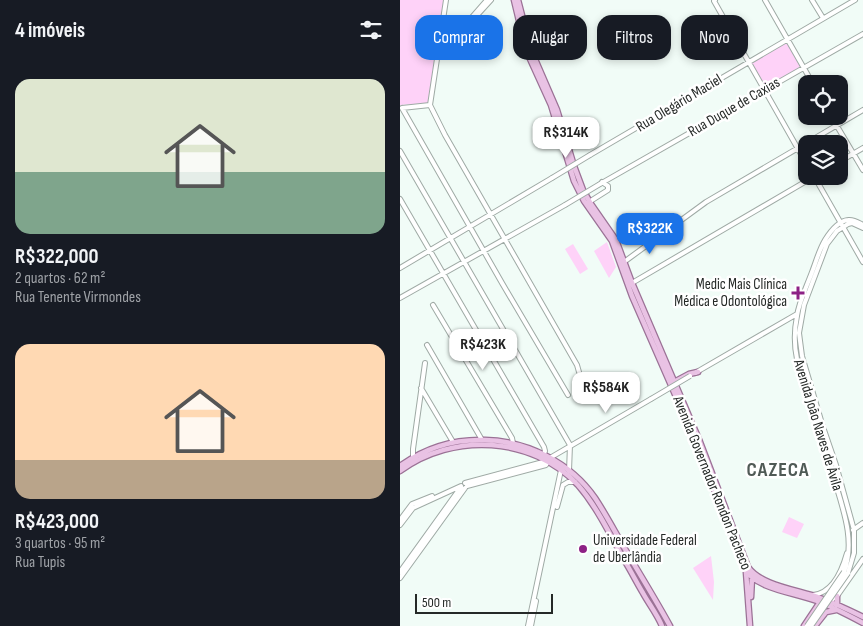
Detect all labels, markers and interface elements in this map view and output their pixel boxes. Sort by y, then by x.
chip: Comprar [415,15,503,60]
chip: Alugar [513,15,587,60]
chip: Filtros [597,15,671,60]
chip: Novo [681,15,748,60]
icon: filters [357,16,385,44]
text: 4 imóveis [15,18,85,43]
street label: Rua Olegário Maciel [632,70,726,136]
street label: Rua Duque de Caxias [685,73,783,141]
map controls [798,75,848,185]
button: locate [798,75,848,125]
icon: home [155,111,245,201]
pin: R$314K [525,116,607,159]
text: R$314K [544,123,588,142]
button: layers [798,135,848,185]
pin: R$322K [609,212,691,255]
text: R$322K [627,219,673,238]
text: R$322,000 [15,244,99,269]
text: 2 quartos · 62 m² [15,269,105,288]
place label: Medic Mais Clínica Médica e Odontológica [674,275,787,311]
marker: Medic Mais Clínica Médica e Odontológica [791,286,805,300]
text: Rua Tenente Virmondes [15,288,141,307]
pin: R$423K [442,328,524,371]
text: R$423K [460,335,506,354]
street label: Avenida João Naves de Ávila [789,356,847,493]
pin: R$584K [565,372,647,414]
icon: home [155,376,245,466]
text: R$584K [583,378,629,397]
street label: Avenida Governador Rondon Pacheco [668,392,756,573]
district label: CAZECA [746,458,810,482]
text: R$423,000 [15,509,99,534]
place label: Universidade Federal de Uberlândia [593,531,697,567]
text: 3 quartos · 95 m² [15,534,105,553]
marker: Universidade Federal de Uberlândia [577,543,589,555]
text: Rua Tupis [15,553,65,572]
scale bar [415,591,552,614]
text: 500 m [422,594,451,611]

